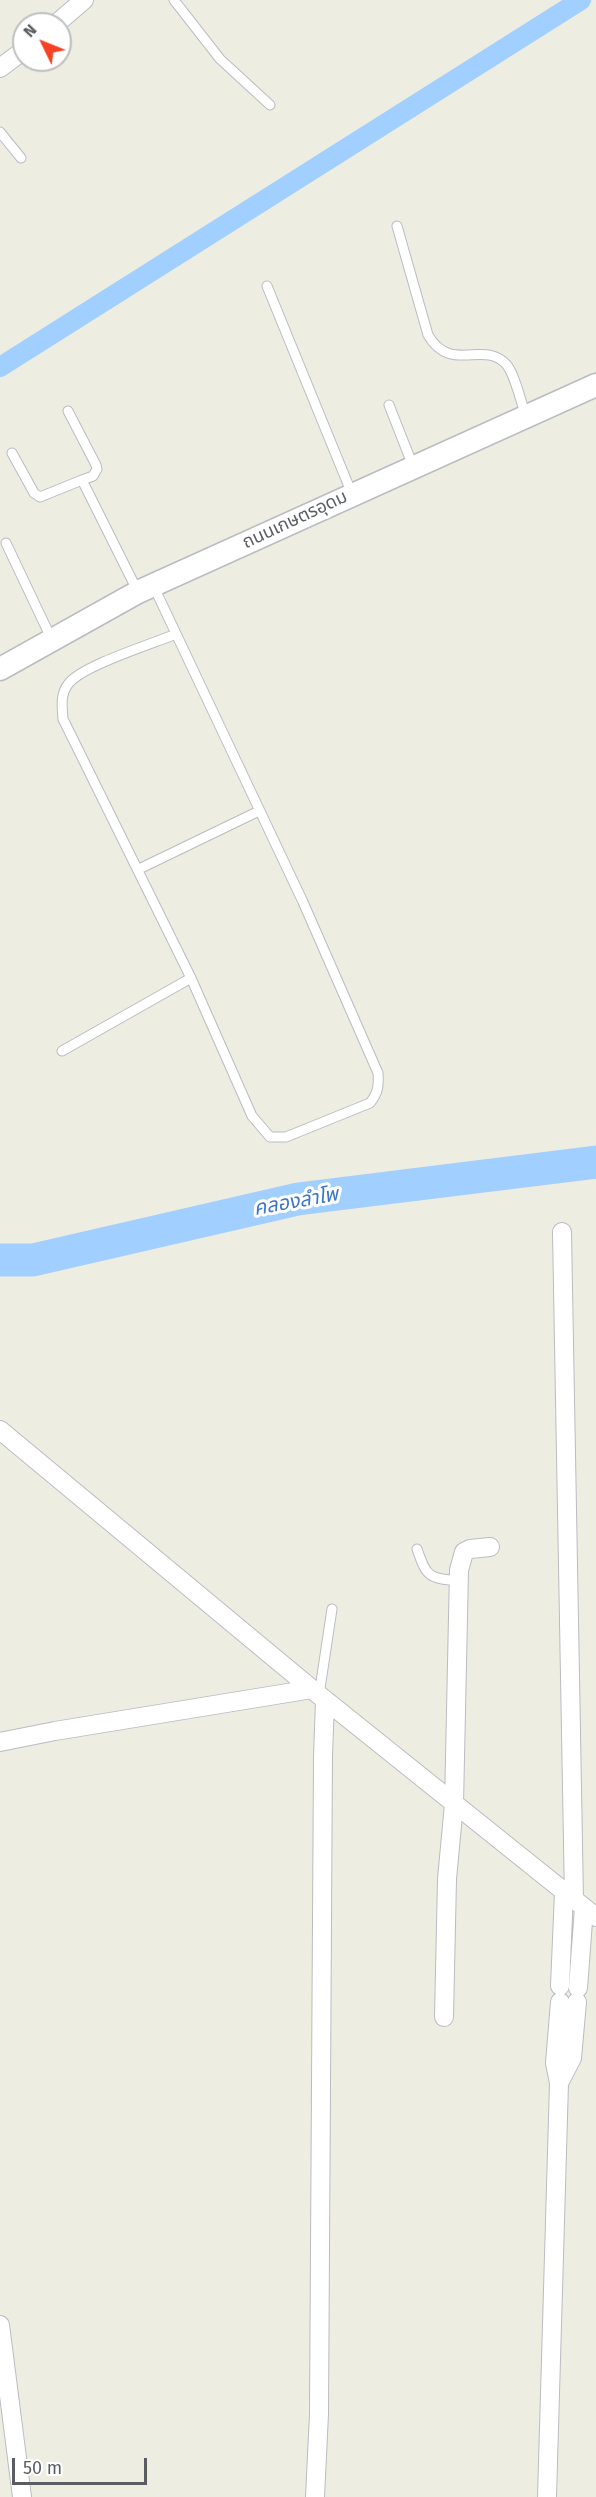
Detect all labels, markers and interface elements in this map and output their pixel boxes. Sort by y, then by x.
north arrow [12,12,72,72]
text: N [19,20,40,41]
street label: ถนนเกษตรอุดม [239,486,351,554]
water label: คลองลำโพ [252,1183,340,1221]
scale bar [15,2446,150,2484]
text: 50 m [23,2457,62,2479]

